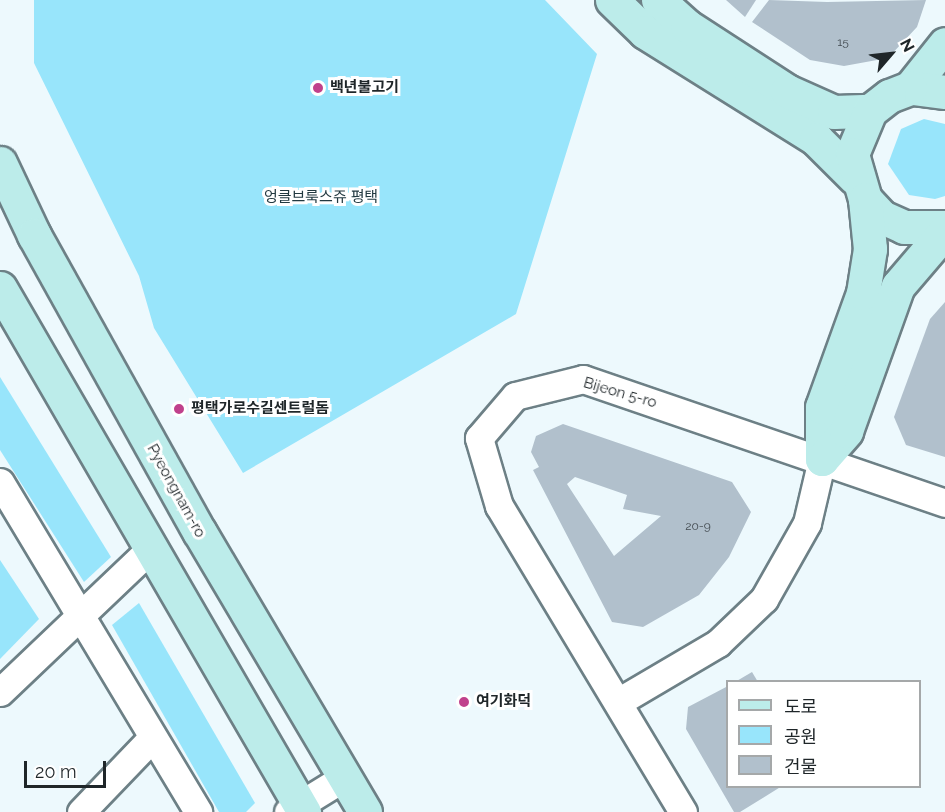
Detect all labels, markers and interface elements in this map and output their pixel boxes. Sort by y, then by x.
north arrow [861,24,921,84]
text: N [896,35,919,55]
house number: 15 [837,36,849,50]
place label: 백년불고기 [330,79,399,97]
marker: 백년불고기 [311,81,325,95]
park label: 엉클브룩스쥬 평택 [264,189,378,207]
street label: Bijeon 5-ro [581,374,659,412]
place label: 평택가로수길센트럴돔 [191,400,329,418]
marker: 평택가로수길센트럴돔 [172,402,186,416]
street label: Pyeongnam-ro [143,441,209,541]
house number: 20-9 [685,520,711,534]
legend [726,680,921,788]
place label: 여기화덕 [476,693,531,711]
marker: 여기화덕 [457,695,471,709]
text: 도로 [784,696,817,717]
text: 공원 [784,726,817,747]
scale bar [27,749,110,787]
text: 건물 [784,756,817,777]
text: 20 m [35,761,77,782]

